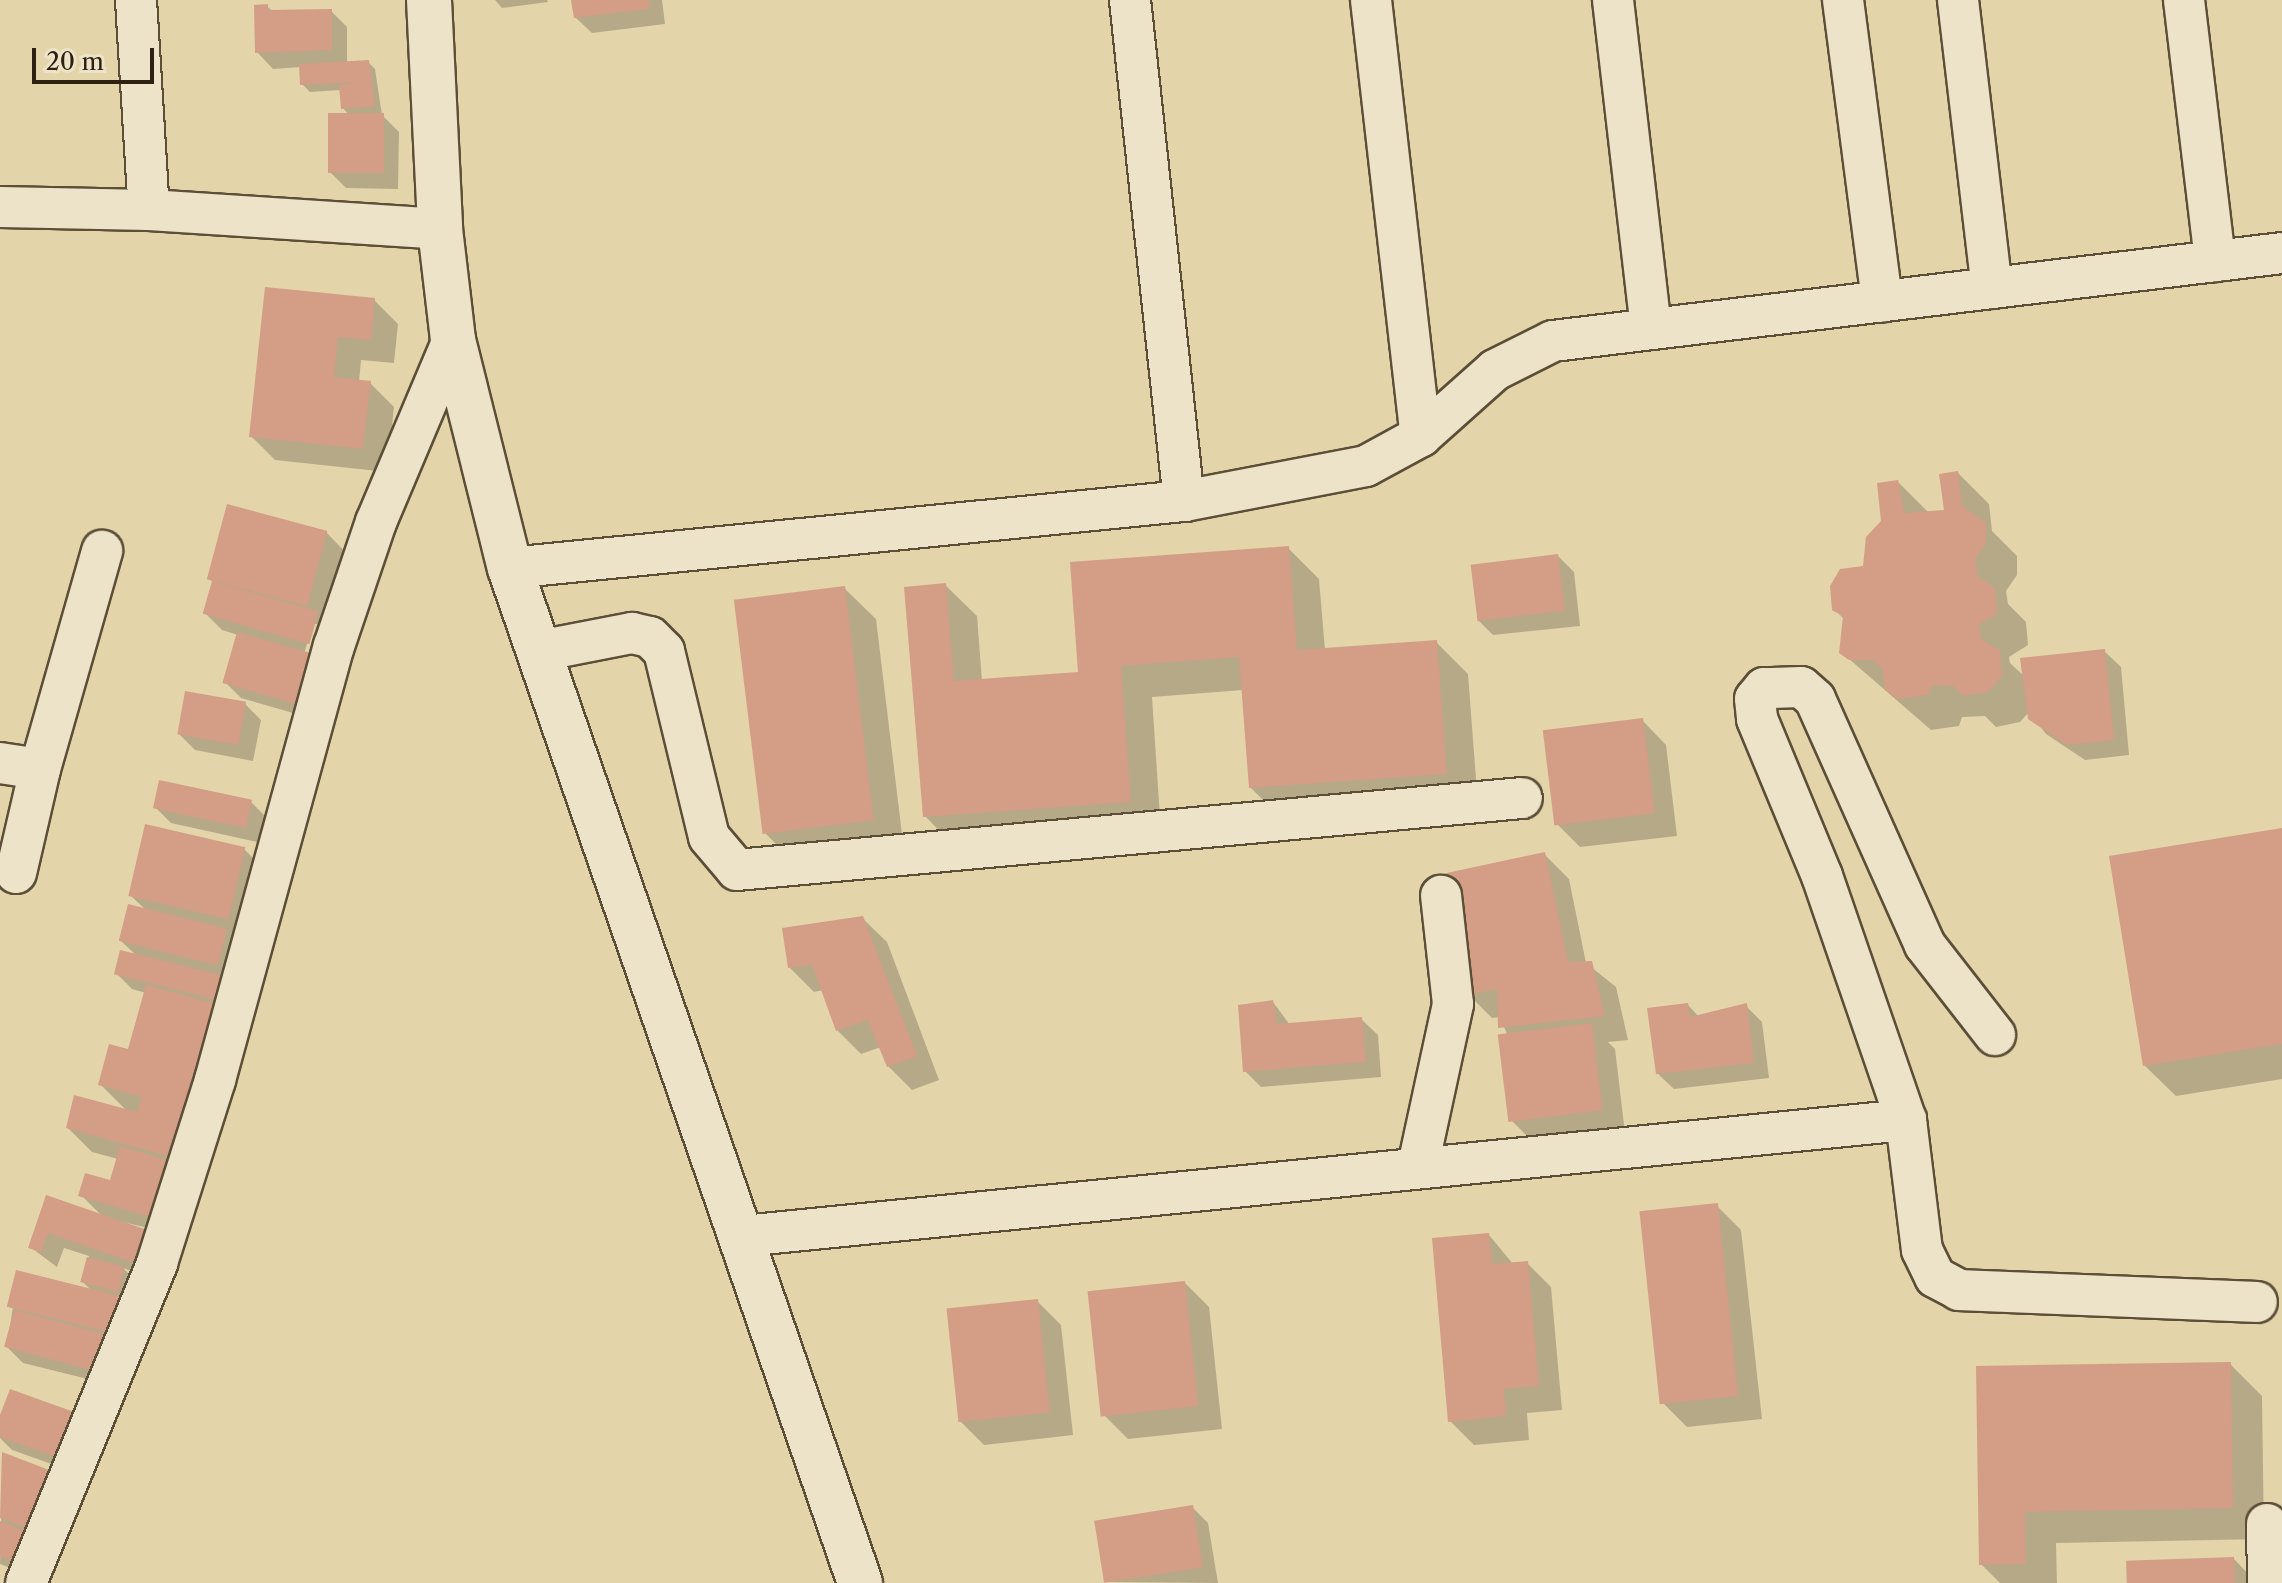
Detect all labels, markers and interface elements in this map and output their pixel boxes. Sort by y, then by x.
scale bar [36,32,158,82]
text: 20 m [46,47,104,76]

